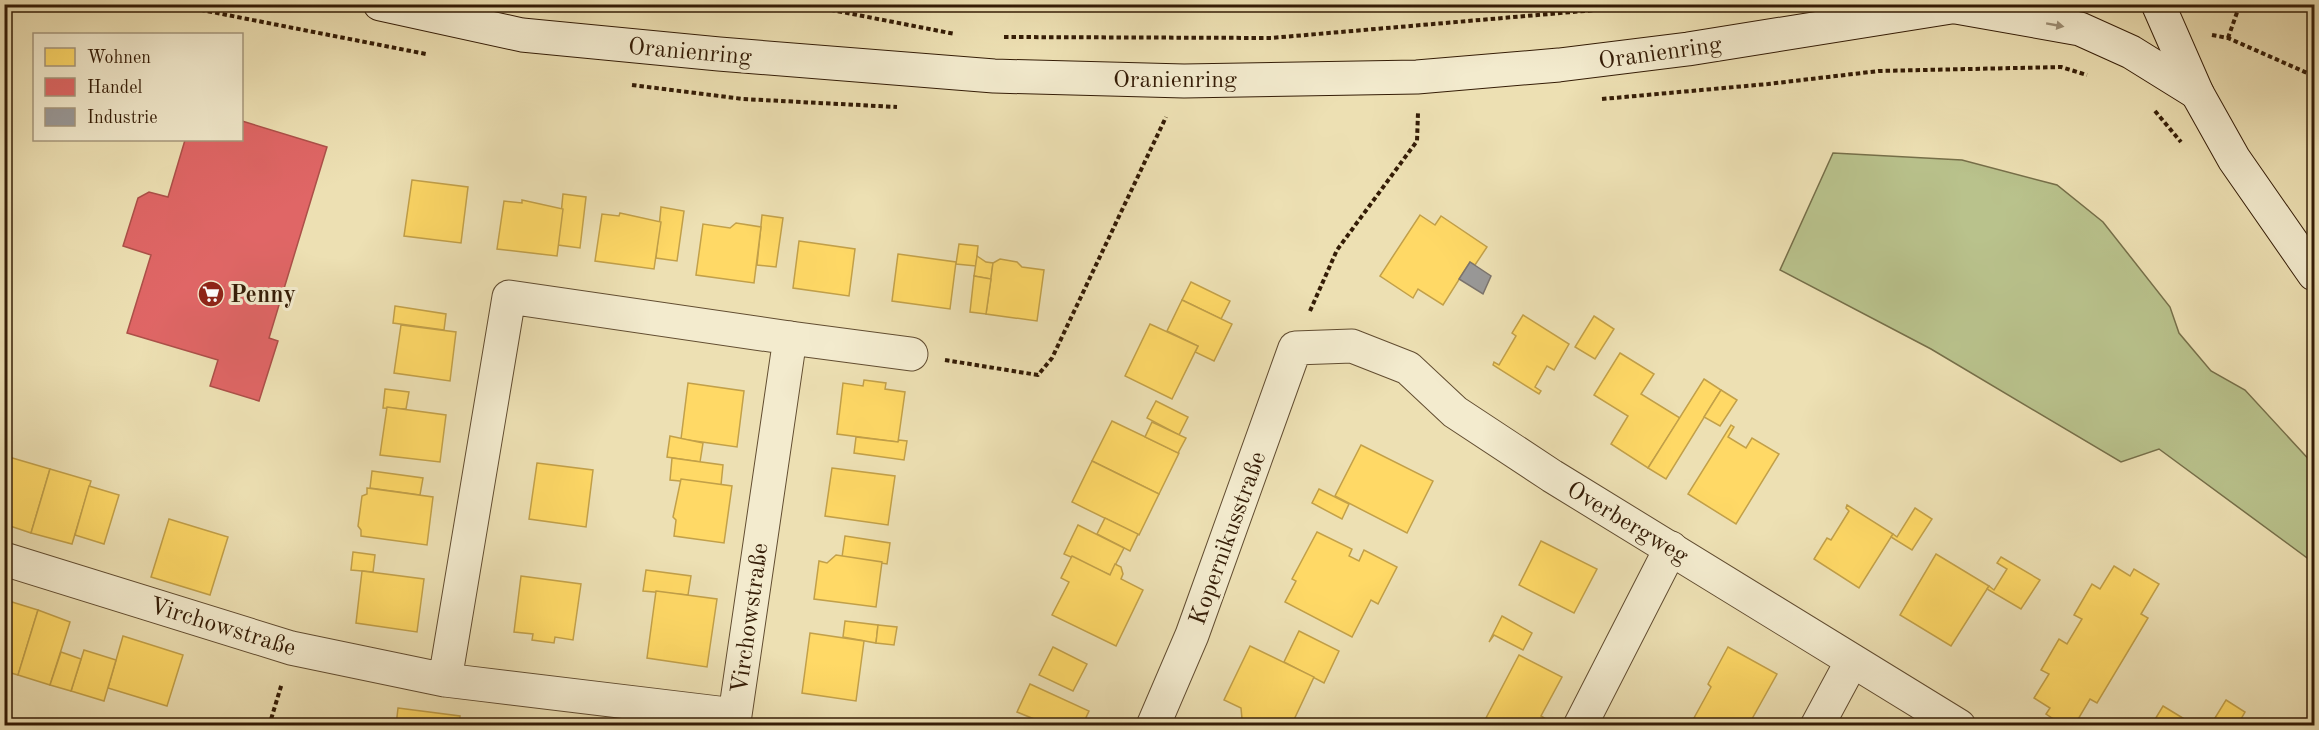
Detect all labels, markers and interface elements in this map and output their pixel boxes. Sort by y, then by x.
one-way arrow [2046,21,2065,30]
legend [33,33,243,141]
street label: Oranienring [1597,33,1723,75]
street label: Oranienring [627,36,753,70]
text: Wohnen [87,49,151,67]
street label: Oranienring [1113,69,1237,93]
text: Handel [87,79,142,97]
text: Industrie [87,109,157,127]
supermarket icon: Penny [196,279,226,309]
place label: Penny [230,284,296,308]
street label: Kopernikusstraße [1186,449,1271,629]
street label: Overbergweg [1562,478,1692,569]
street label: Virchowstraße [729,542,773,695]
street label: Virchowstraße [146,594,298,662]

